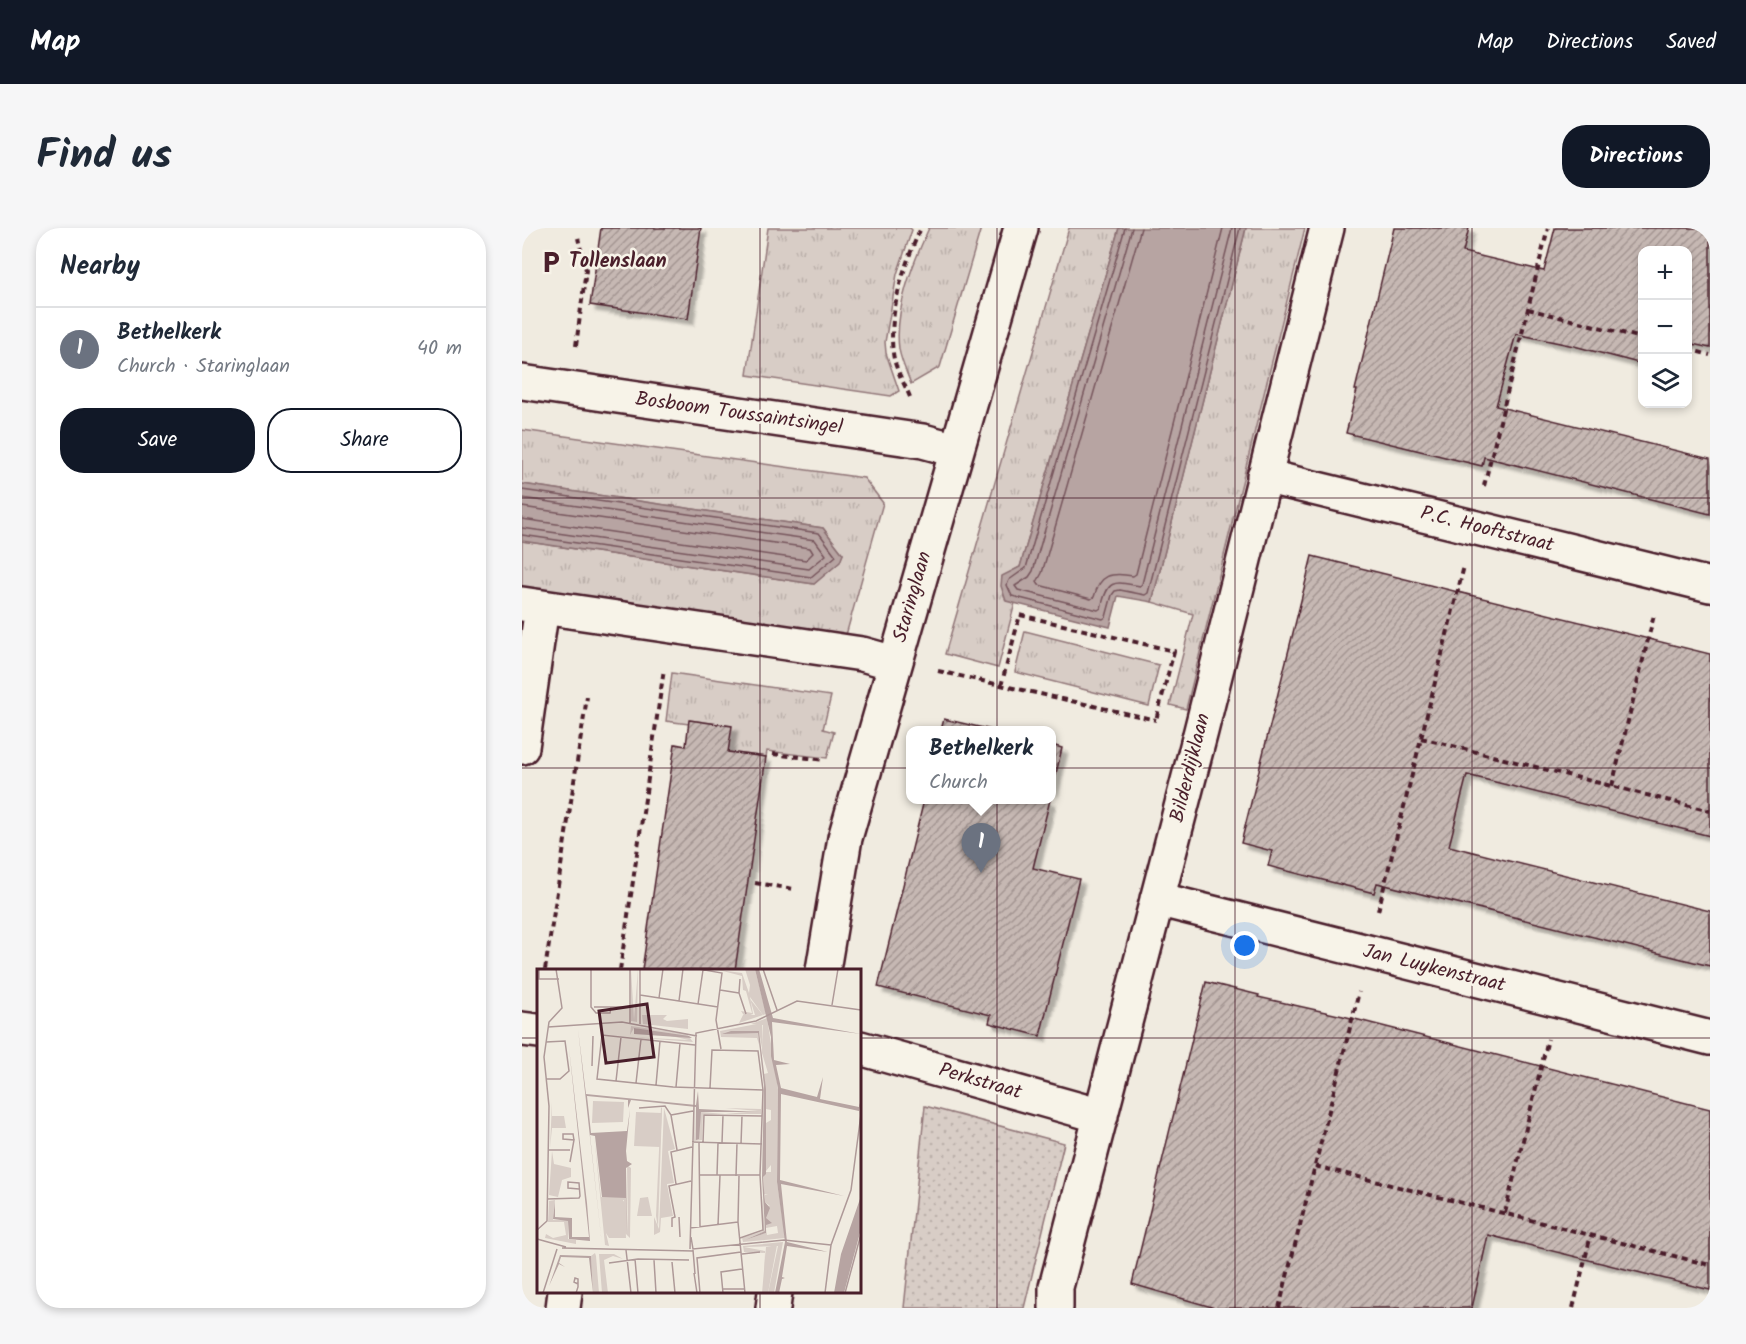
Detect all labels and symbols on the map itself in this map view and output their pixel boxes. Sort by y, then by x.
place label: Tollenslaan [569,246,667,278]
parking icon: Tollenslaan [538,249,564,275]
street label: Bosboom Toussaintsingel [633,384,845,444]
street label: P.C. Hooftstraat [1417,498,1557,562]
street label: Staringlaan [885,548,941,646]
street label: Bilderdijklaan [1162,710,1220,826]
pin: 1 [962,824,1000,873]
your location [1230,931,1259,960]
street label: Jan Luykenstraat [1359,936,1509,1002]
inset map [537,969,861,1293]
street label: Perkstraat [935,1055,1026,1109]

